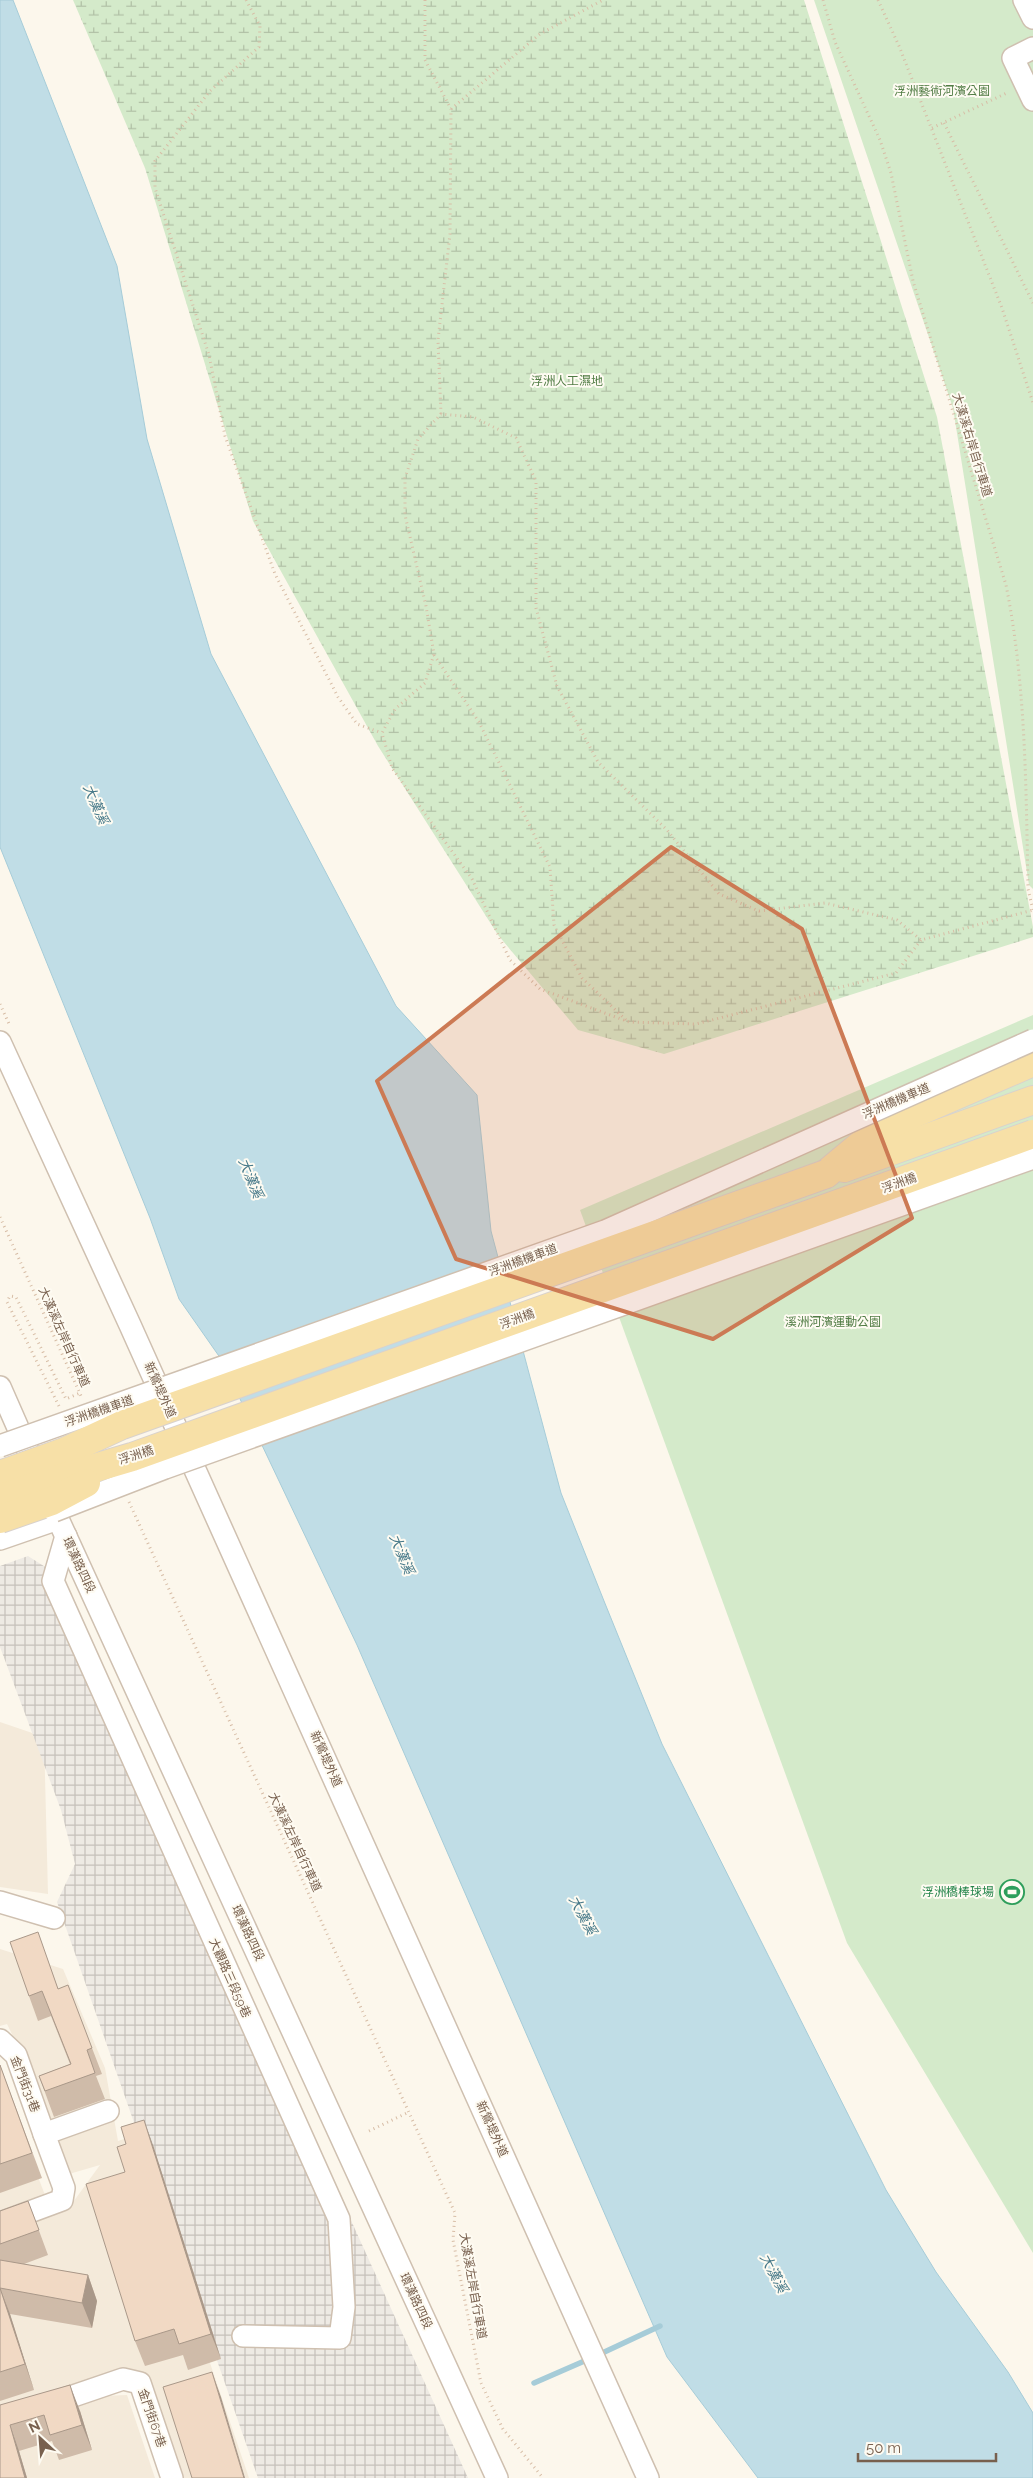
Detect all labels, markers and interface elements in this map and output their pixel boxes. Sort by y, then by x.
park label: 浮洲藝術河濱公園 [894,84,990,98]
park label: 浮洲人工濕地 [531,374,603,388]
street label: 大漢溪右岸自行車道 [950,391,994,499]
water label: 大漢溪 [80,782,113,828]
street label: 浮洲橋機車道 [860,1080,932,1122]
water label: 大漢溪 [236,1156,267,1202]
street label: 浮洲橋 [880,1170,918,1196]
street label: 浮洲橋機車道 [487,1241,559,1279]
street label: 大漢溪左岸自行車道 [36,1285,92,1389]
street label: 浮洲橋 [498,1306,536,1332]
park label: 溪洲河濱運動公園 [785,1315,881,1329]
street label: 新鶯堤外道 [141,1360,179,1420]
street label: 浮洲橋機車道 [63,1393,135,1429]
street label: 浮洲橋 [117,1443,155,1467]
water label: 大漢溪 [387,1532,418,1578]
street label: 環漢路四段 [60,1535,98,1595]
street label: 新鶯堤外道 [307,1729,345,1789]
street label: 大漢溪左岸自行車道 [266,1790,324,1894]
sports icon: 浮洲橋棒球場 [999,1879,1025,1905]
place label: 浮洲橋棒球場 [922,1885,994,1899]
water label: 大漢溪 [566,1893,601,1939]
street label: 環漢路四段 [229,1903,267,1963]
street label: 大觀路三段59巷 [206,1936,254,2020]
street label: 金門街31巷 [8,2054,42,2114]
street label: 新鶯堤外道 [473,2099,511,2159]
street label: 大漢溪左岸自行車道 [457,2232,489,2340]
water label: 大漢溪 [757,2251,792,2297]
street label: 環漢路四段 [397,2271,435,2331]
street label: 金門街67巷 [135,2387,169,2449]
north arrow [15,2413,65,2463]
text: N [26,2417,43,2436]
scale bar [858,2430,996,2462]
text: 50 m [866,2439,901,2457]

